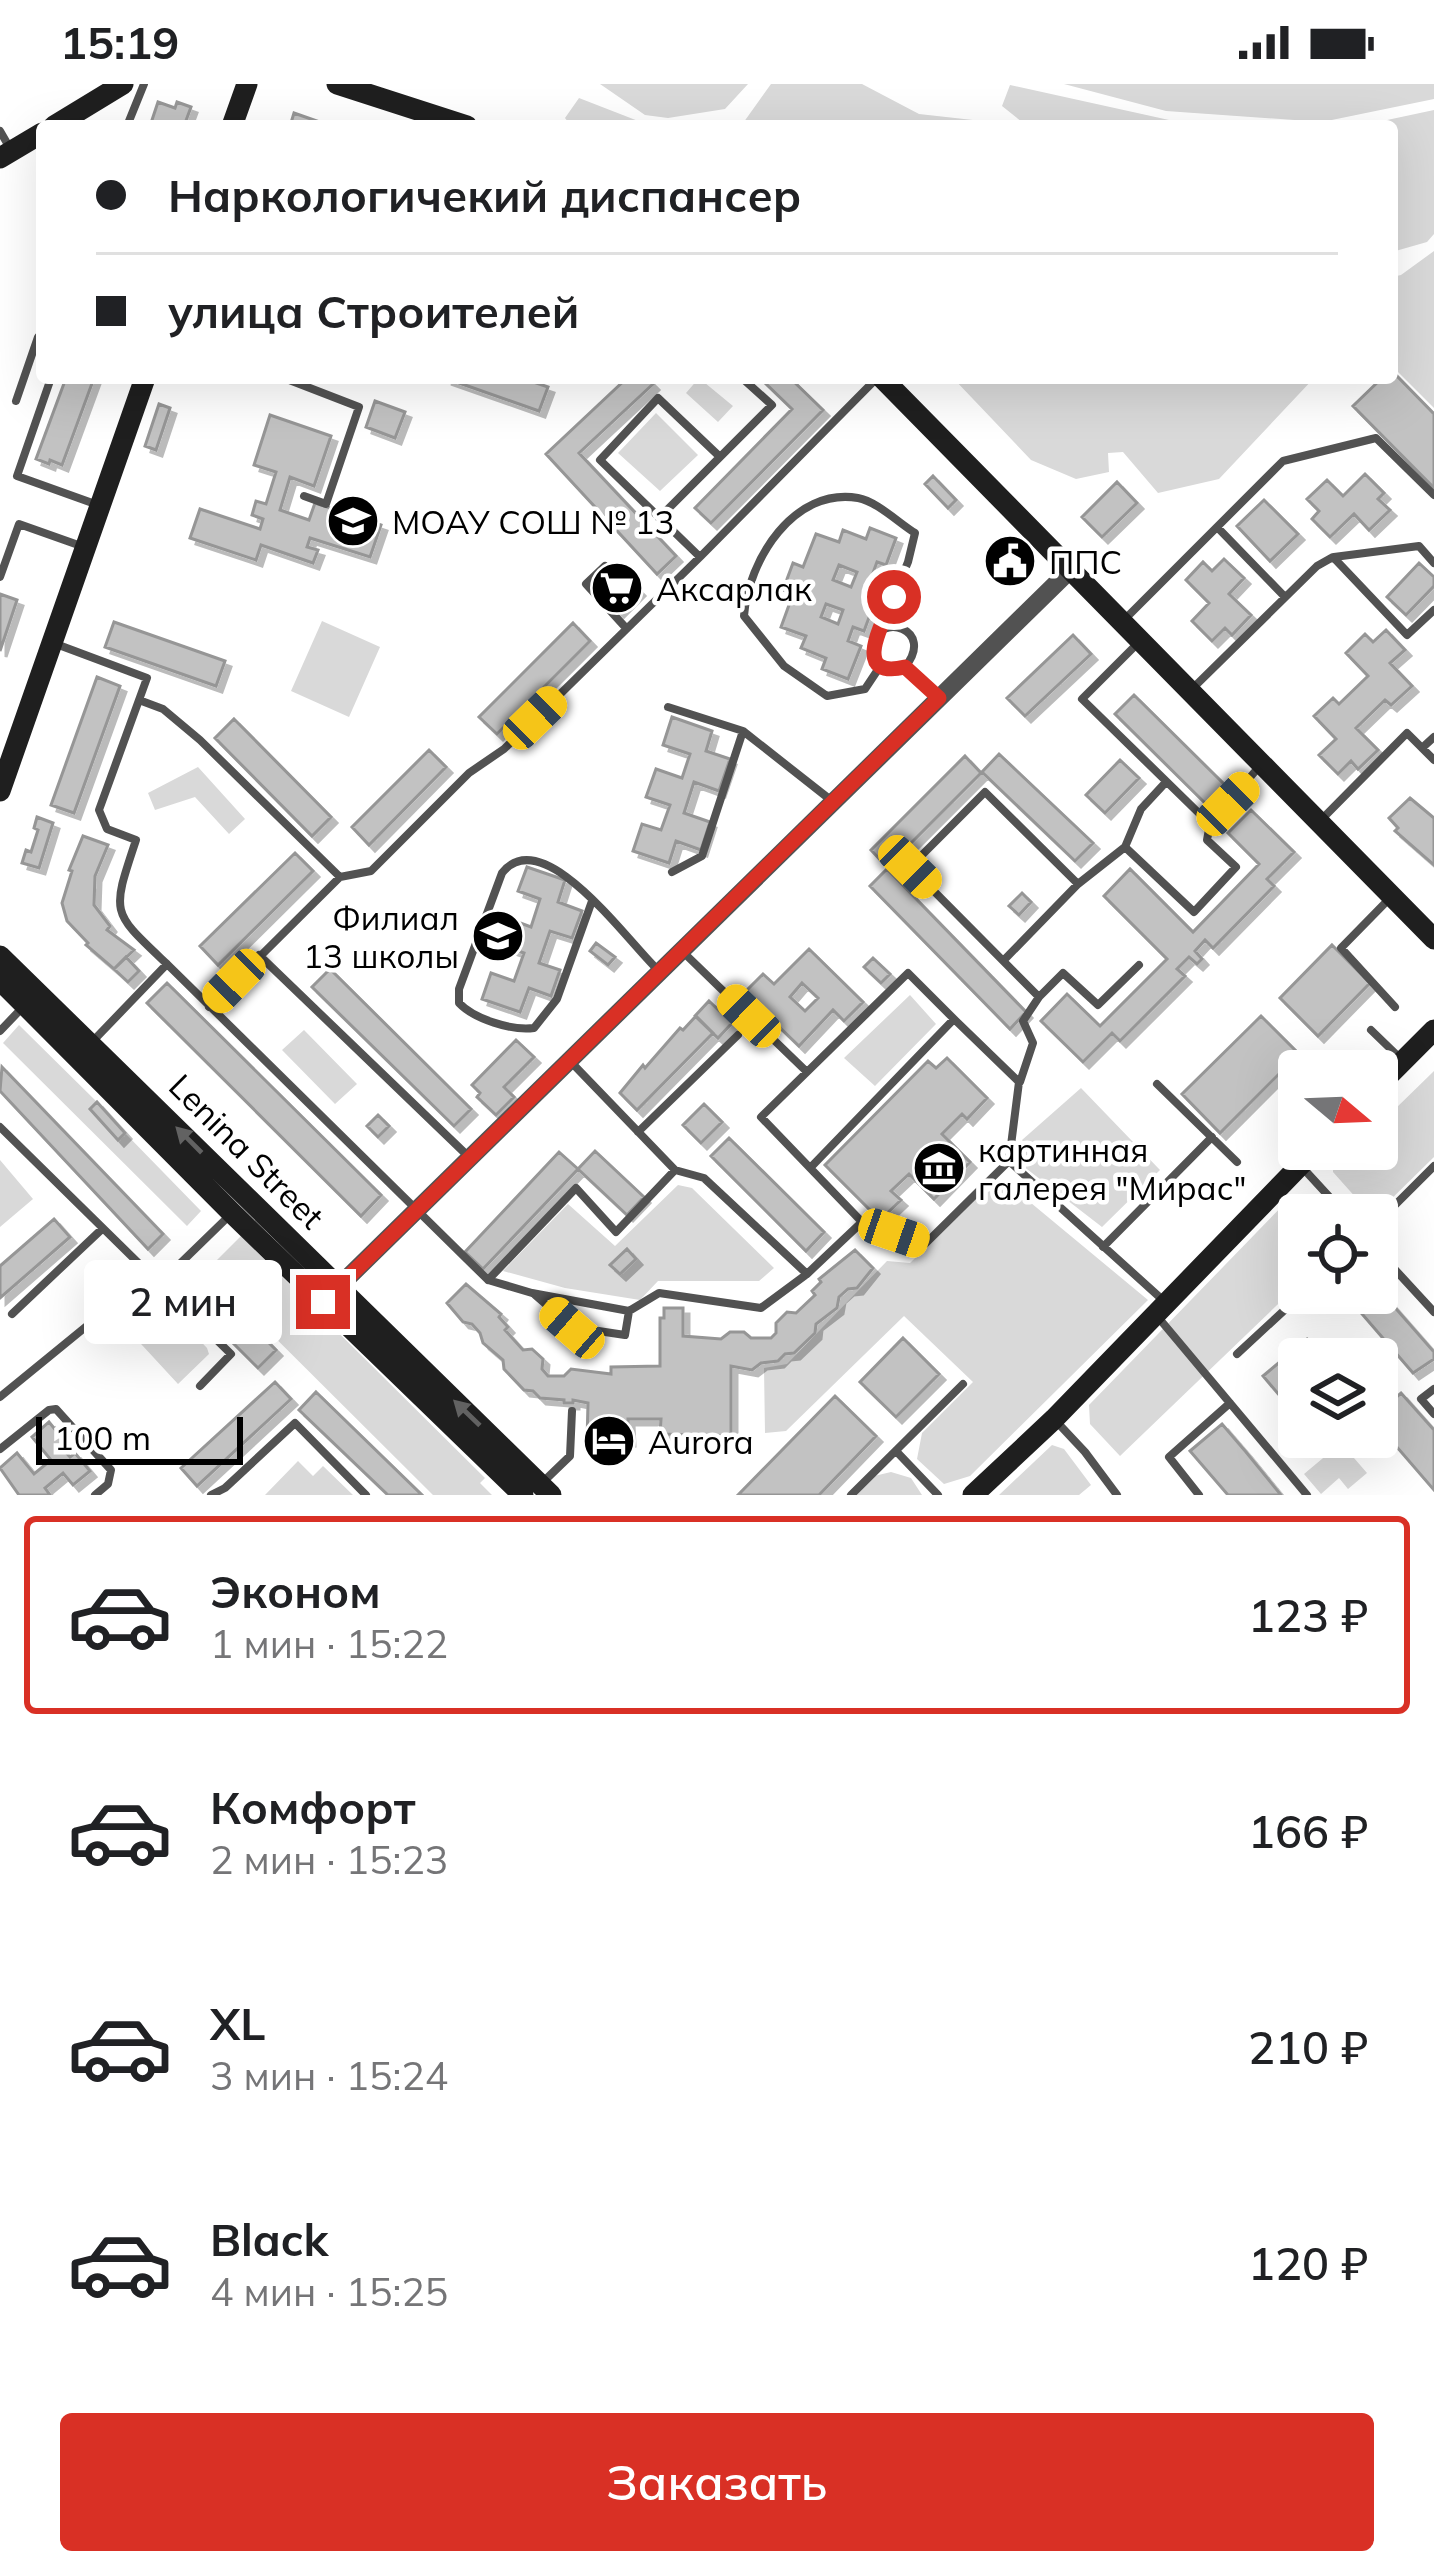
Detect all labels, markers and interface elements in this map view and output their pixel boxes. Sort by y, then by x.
text: 15:19 [60,14,179,70]
text: Наркологичекий диспансер [168,167,801,223]
text: улица Строителей [168,283,580,339]
school or university icon: МОАУ СОШ № 13 [325,493,381,549]
place label: МОАУ СОШ № 13 [392,501,674,542]
public building icon: ППС [982,533,1038,589]
place label: ППС [1049,541,1122,582]
supermarket icon: Аксарлак [589,560,645,616]
place label: Аксарлак [656,568,812,609]
route start [867,570,921,624]
car [497,680,573,756]
car [1190,766,1266,842]
car [872,829,948,905]
place label: Филиал 13 школы [303,897,459,976]
school or university icon: Филиал 13 школы [470,908,526,964]
car [196,943,272,1019]
car [711,978,787,1054]
north arrow [1278,1050,1398,1170]
map controls [1278,1050,1398,1458]
street label: Lenina Street [161,1065,333,1237]
one-way arrow [175,1126,203,1154]
place label: картинная галерея "Мирас" [978,1129,1246,1208]
museum icon: картинная галерея "Мирас" [911,1140,967,1196]
button: locate [1278,1194,1398,1314]
car [854,1204,934,1262]
callout: 2 мин [83,1260,281,1344]
route end [296,1275,350,1329]
text: 2 мин [129,1277,237,1326]
car [533,1291,611,1365]
button: layers [1278,1338,1398,1458]
one-way arrow [453,1400,482,1428]
scale bar [36,1411,243,1464]
hotel icon: Aurora [581,1413,637,1469]
text: 100 m [54,1417,151,1458]
place label: Aurora [648,1421,754,1462]
icon: car [66,1561,174,1669]
text: Эконом [210,1563,381,1619]
text: 123 ₽ [1248,1587,1368,1643]
text: 1 мин · 15:22 [210,1619,448,1668]
icon: car [66,1777,174,1885]
text: Комфорт [210,1779,416,1835]
text: 166 ₽ [1248,1803,1368,1859]
text: 2 мин · 15:23 [210,1835,448,1884]
icon: car [66,1993,174,2101]
text: XL [210,1995,265,2051]
text: 210 ₽ [1248,2019,1368,2075]
text: 3 мин · 15:24 [210,2051,448,2100]
icon: car [66,2209,174,2317]
text: Black [210,2211,328,2267]
text: 120 ₽ [1248,2235,1368,2291]
text: 4 мин · 15:25 [210,2267,448,2316]
button: Заказать [60,2413,1374,2551]

